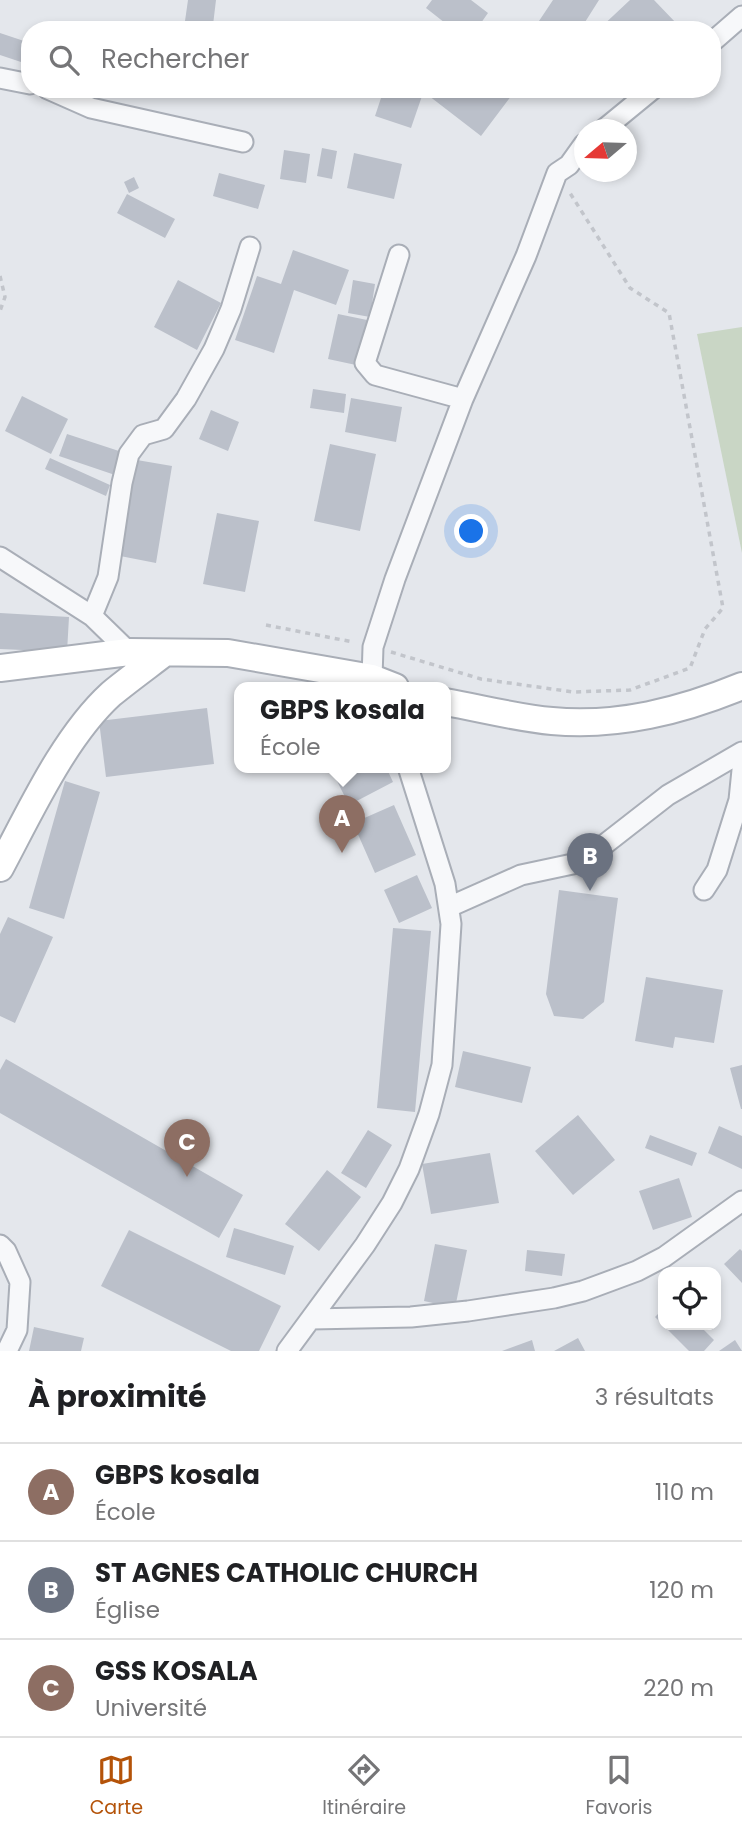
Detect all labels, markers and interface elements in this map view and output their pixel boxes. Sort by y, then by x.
search box [21,21,721,98]
icon: search [45,41,83,79]
text: Rechercher [101,41,249,77]
north arrow [574,119,637,182]
your location [454,514,488,548]
popup [234,682,451,773]
text: GBPS kosala [260,692,425,728]
text: École [260,731,321,763]
pin: A [319,795,365,853]
pin: B [567,833,613,891]
pin: C [164,1119,210,1177]
map controls [658,1267,721,1330]
button: locate [658,1267,721,1330]
text: À proximité [28,1375,207,1418]
text: 3 résultats [595,1381,714,1413]
text: GBPS kosala [95,1457,260,1493]
text: A [43,1476,59,1508]
text: 110 m [655,1476,714,1508]
text: École [95,1496,155,1528]
text: ST AGNES CATHOLIC CHURCH [95,1555,478,1591]
text: B [43,1574,59,1606]
text: 120 m [649,1574,714,1606]
text: Église [95,1594,160,1626]
text: GSS KOSALA [95,1653,258,1689]
text: C [42,1672,60,1704]
text: 220 m [643,1672,714,1704]
text: Université [95,1692,207,1724]
tab: Carte [90,1751,143,1822]
tab: Itinéraire [322,1751,406,1822]
tab: Favoris [585,1751,652,1822]

